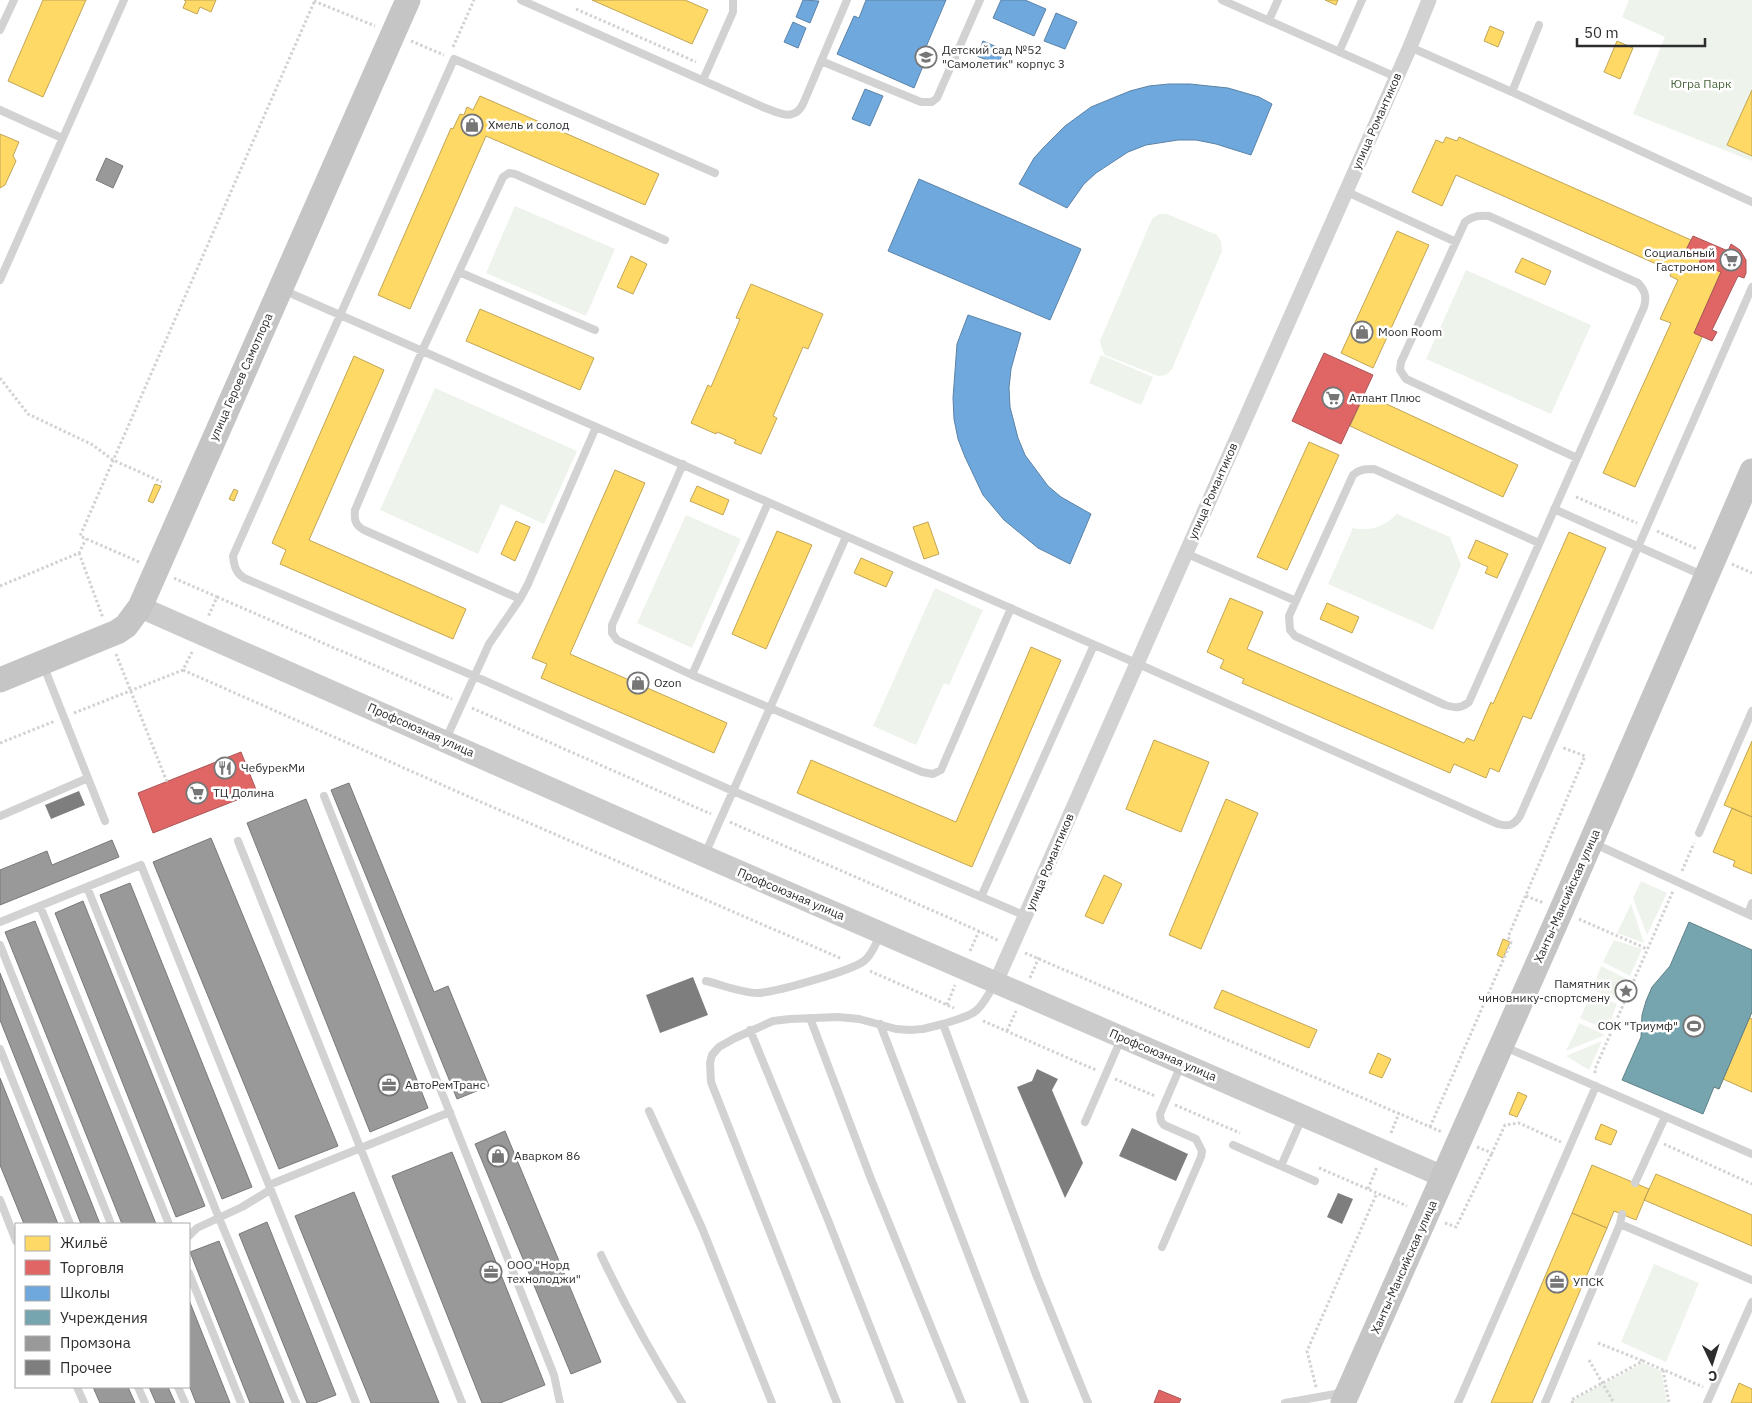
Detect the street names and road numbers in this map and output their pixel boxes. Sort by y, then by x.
street label: улица Романтиков [1349,70,1405,171]
street label: улица Героев Самотлора [206,310,276,443]
street label: улица Романтиков [1185,440,1241,541]
street label: Профсоюзная улица [366,699,477,760]
street label: улица Романтиков [1022,811,1077,913]
street label: Ханты-Мансийская улица [1530,826,1603,965]
street label: Профсоюзная улица [735,864,848,923]
street label: Профсоюзная улица [1107,1025,1220,1084]
street label: Ханты-Мансийская улица [1367,1197,1440,1336]

